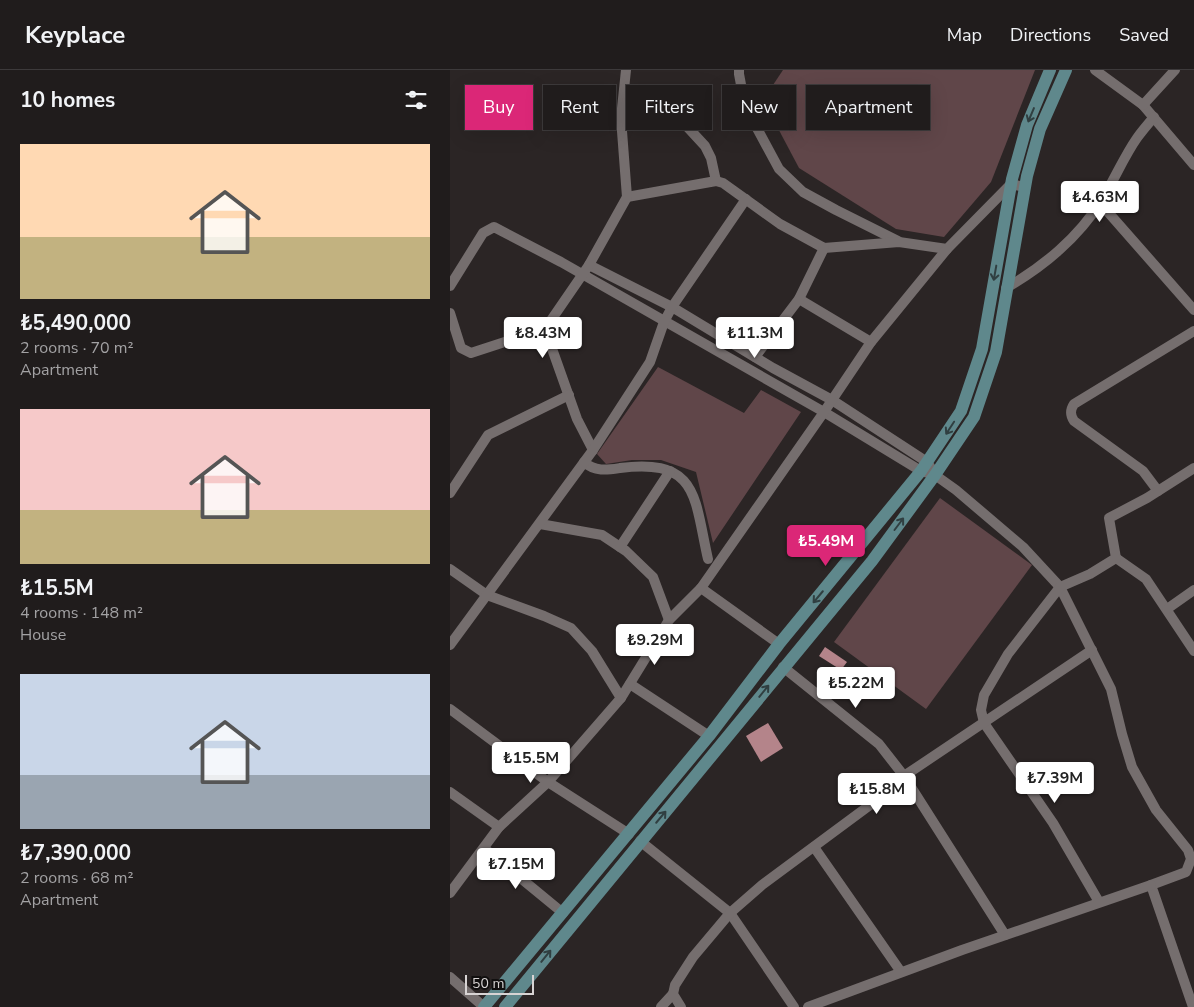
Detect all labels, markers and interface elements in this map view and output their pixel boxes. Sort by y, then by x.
text: Keyplace [25,19,125,51]
text: Map [947,23,982,47]
text: Directions [1010,23,1091,47]
text: Saved [1119,23,1169,47]
chip: Buy [465,85,533,130]
chip: Rent [543,85,616,130]
chip: Filters [626,85,712,130]
chip: New [722,85,796,130]
chip: Apartment [806,85,930,130]
text: 10 homes [20,86,115,114]
icon: filters [402,86,430,114]
one-way arrow [1026,107,1035,122]
icon: home [180,177,270,267]
pin: ₺4.63M [1059,180,1141,223]
text: ₺4.63M [1072,186,1128,208]
one-way arrow [990,265,1000,281]
text: ₺5,490,000 [20,309,131,337]
pin: ₺8.43M [502,316,584,359]
pin: ₺11.3M [714,316,796,359]
text: ₺8.43M [515,322,571,344]
text: ₺11.3M [727,322,783,344]
text: 2 rooms · 70 m² [20,337,133,359]
text: Apartment [20,359,98,381]
one-way arrow [945,420,955,434]
icon: home [180,442,270,532]
one-way arrow [894,517,904,531]
pin: ₺5.49M [785,524,867,567]
text: ₺5.49M [798,530,854,552]
text: ₺15.5M [20,574,94,602]
one-way arrow [813,590,824,603]
text: 4 rooms · 148 m² [20,602,143,624]
text: House [20,624,66,646]
pin: ₺9.29M [614,624,696,666]
text: ₺9.29M [627,629,683,651]
pin: ₺5.22M [815,666,897,709]
text: ₺5.22M [828,672,884,694]
one-way arrow [758,685,769,698]
icon: home [180,707,270,797]
pin: ₺15.5M [490,742,572,784]
text: ₺15.5M [503,747,559,769]
pin: ₺7.39M [1014,762,1096,804]
text: ₺7.39M [1027,767,1083,789]
pin: ₺15.8M [836,772,918,815]
text: ₺15.8M [849,778,905,800]
one-way arrow [655,810,666,823]
text: ₺7,390,000 [20,839,131,867]
pin: ₺7.15M [475,848,557,890]
text: ₺7.15M [488,853,544,875]
text: 2 rooms · 68 m² [20,867,133,889]
text: Apartment [20,889,98,911]
one-way arrow [541,949,552,962]
scale bar [465,972,534,995]
text: 50 m [472,974,504,993]

